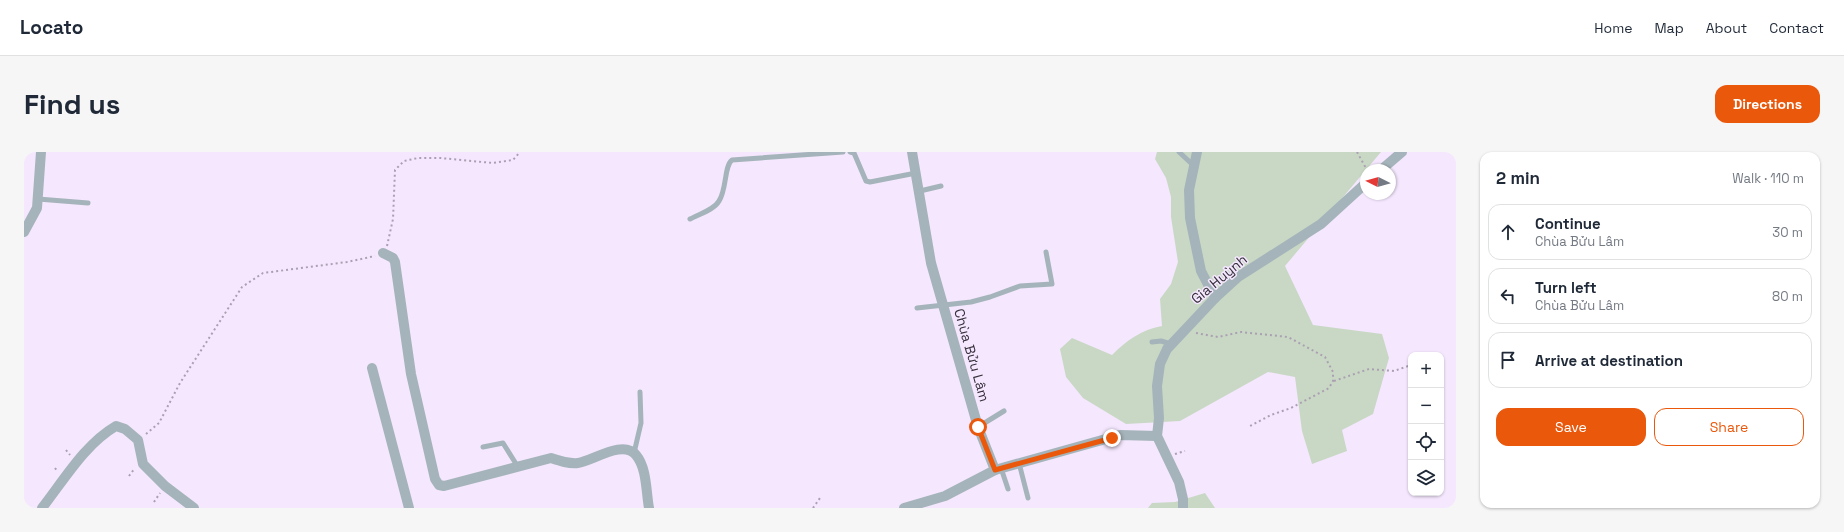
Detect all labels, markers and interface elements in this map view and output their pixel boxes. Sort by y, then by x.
text: Locato [20,15,83,40]
text: Home [1594,19,1632,37]
text: Map [1654,19,1684,37]
text: About [1706,19,1747,37]
text: Contact [1769,19,1824,37]
button: Directions [1715,85,1820,123]
text: Find us [24,86,121,122]
north arrow [1360,164,1396,200]
text: 2 min [1496,167,1540,189]
text: Walk · 110 m [1732,170,1804,187]
text: Continue [1535,214,1601,233]
icon: ahead [1497,221,1519,243]
text: 30 m [1772,224,1803,241]
text: Chùa Bửu Lâm [1535,233,1624,250]
street label: Gia Huỳnh [1187,250,1251,308]
text: Turn left [1535,278,1597,297]
icon: left [1497,285,1519,307]
text: 80 m [1772,288,1803,305]
text: Chùa Bửu Lâm [1535,297,1624,314]
street label: Chùa Bửu Lâm [950,306,994,404]
icon: arrive [1497,349,1519,371]
text: Arrive at destination [1535,351,1683,370]
map controls [1408,352,1444,496]
button: + [1408,352,1444,388]
button: − [1408,388,1444,424]
button: Save [1496,408,1646,446]
button: Share [1654,408,1804,446]
route start [969,418,987,436]
button: locate [1408,424,1444,460]
route end [1103,429,1121,447]
button: layers [1408,460,1444,496]

